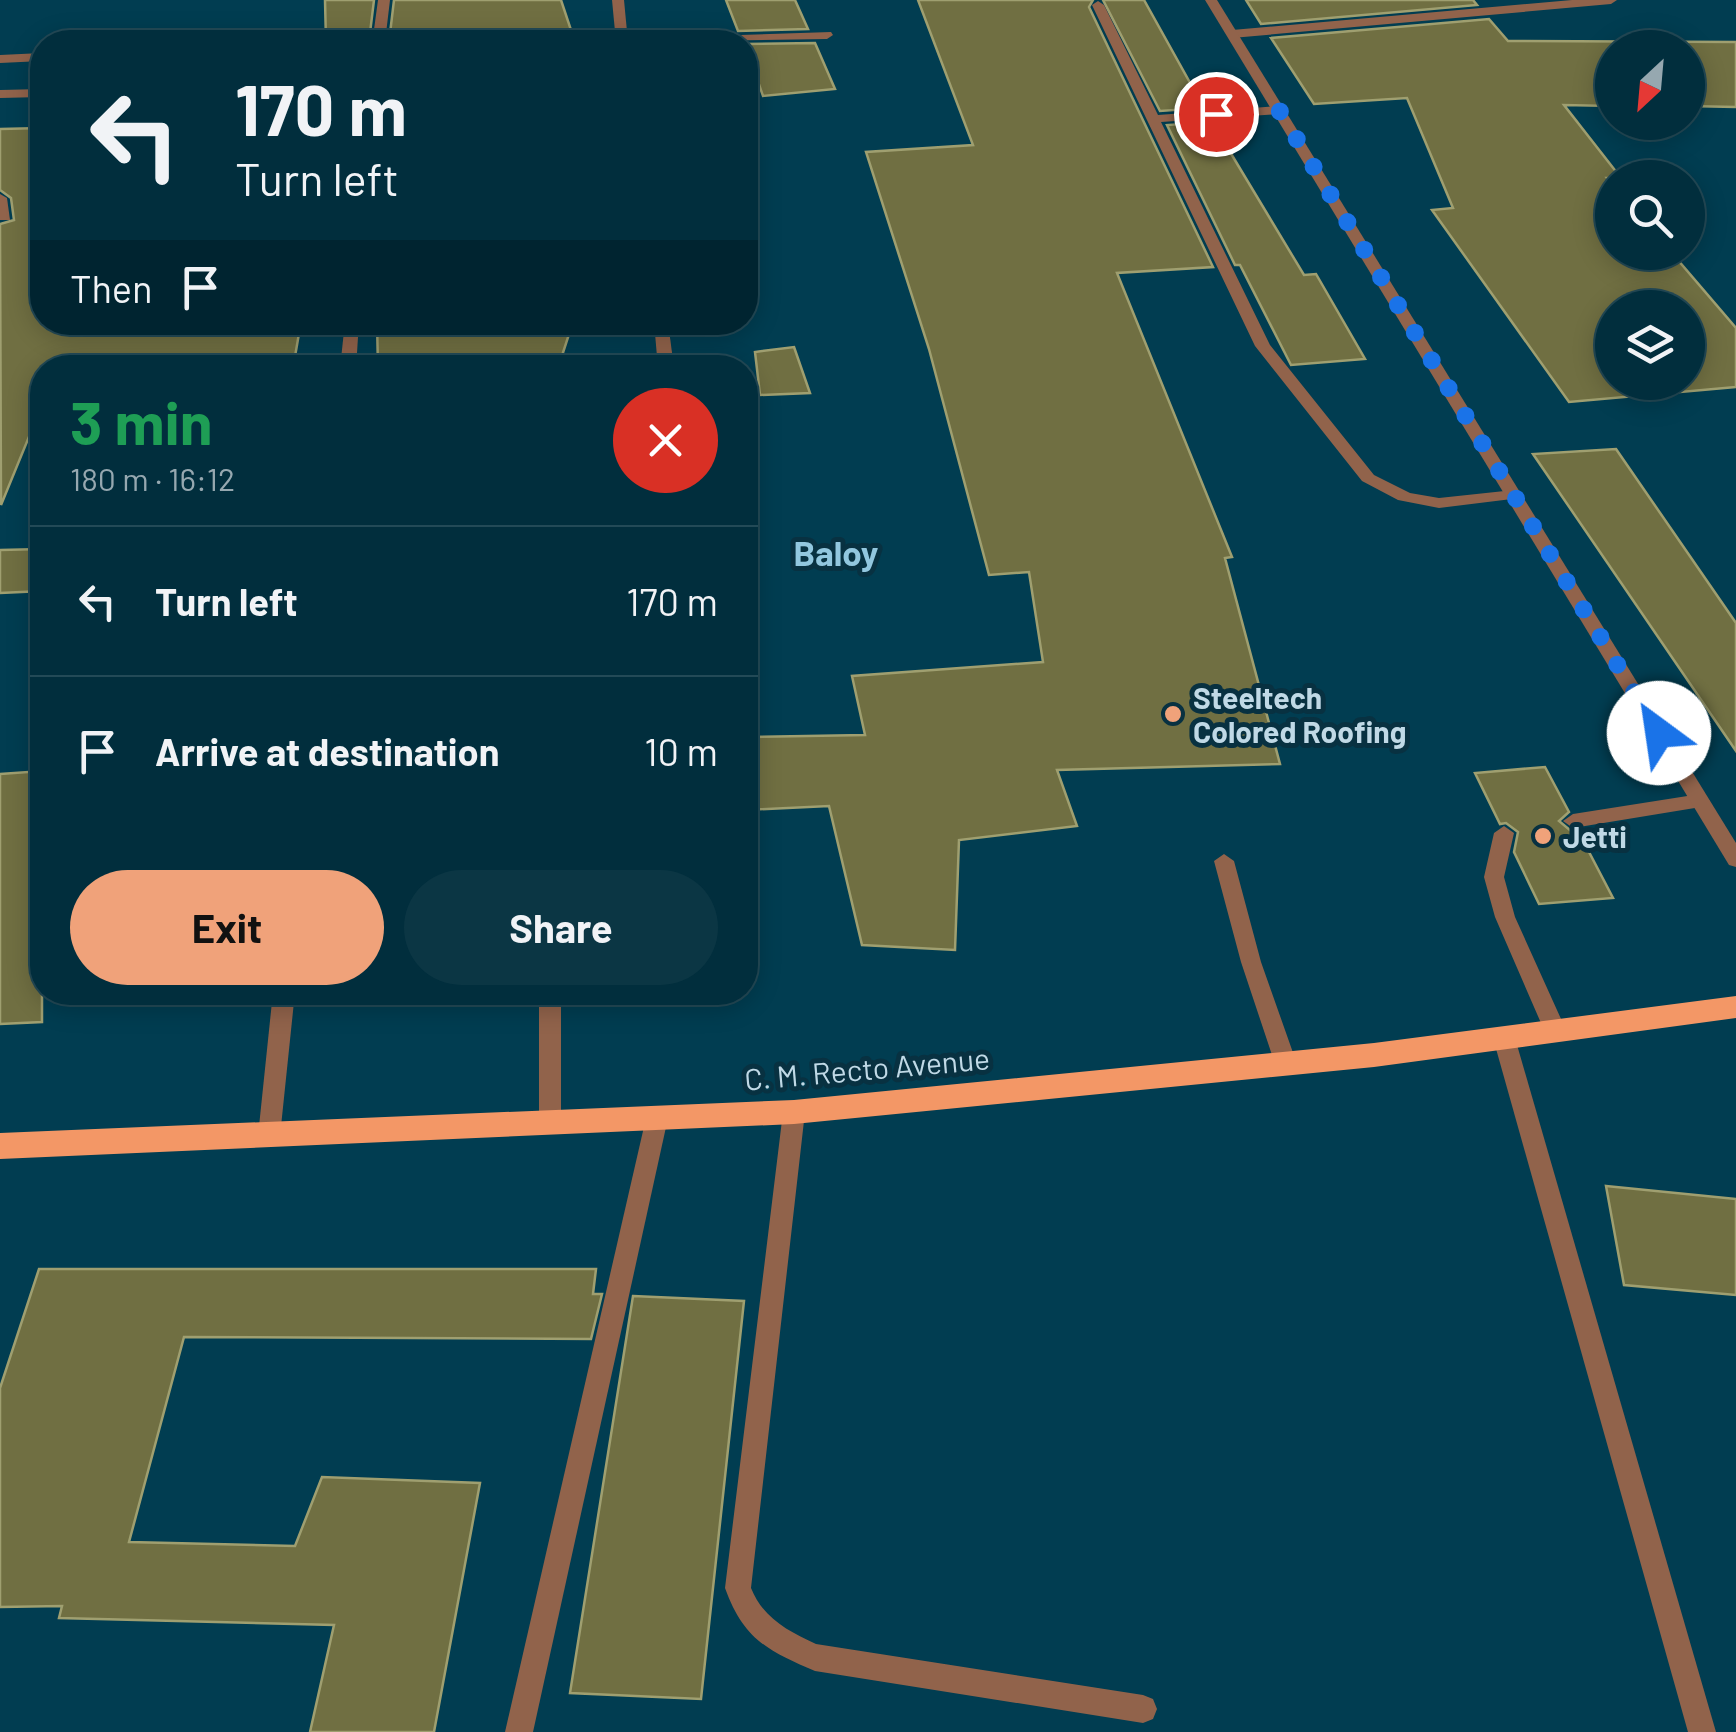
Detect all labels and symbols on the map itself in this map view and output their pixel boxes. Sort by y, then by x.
north arrow [1595,30,1705,140]
pin [1174,72,1259,157]
district label: Baloy [794,531,879,573]
place label: Steeltech Colored Roofing [1193,679,1406,749]
position arrow [1607,681,1711,785]
marker: Steeltech Colored Roofing [1162,703,1184,725]
place label: Jetti [1563,818,1627,854]
marker: Jetti [1532,825,1554,847]
street label: C. M. Recto Avenue [743,1039,991,1097]

